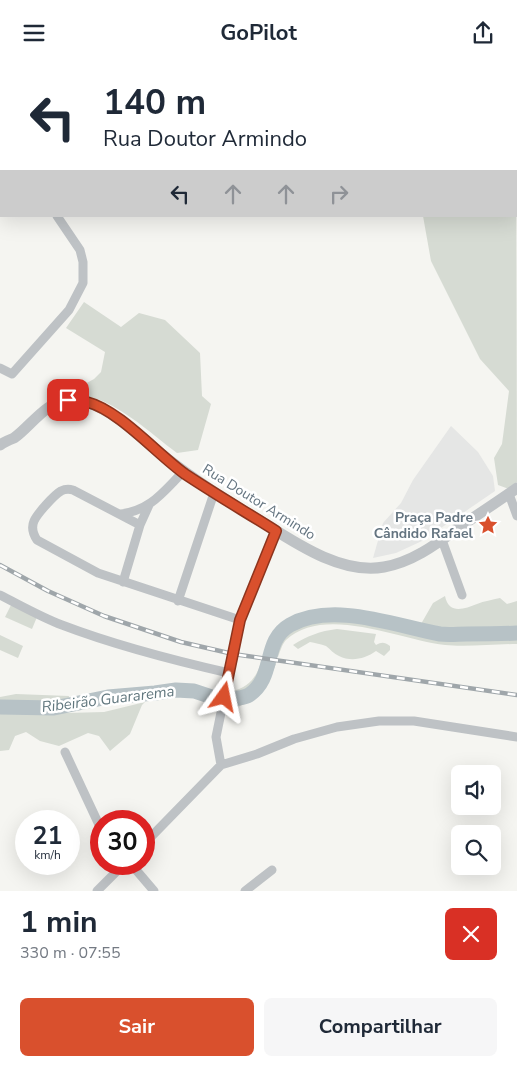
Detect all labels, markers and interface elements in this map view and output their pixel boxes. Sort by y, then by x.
text: GoPilot [220,18,297,48]
icon: menu [20,19,48,47]
icon: share [469,19,497,47]
text: 140 m [103,79,206,126]
icon: left [20,85,85,150]
text: Rua Doutor Armindo [103,124,307,154]
icon: left [166,180,194,208]
icon: ahead [219,180,247,208]
icon: ahead [272,180,300,208]
icon: right [325,180,353,208]
pin [47,379,89,421]
icon: arrive [54,386,82,414]
street label: Rua Doutor Armindo [199,460,319,545]
place label: Praça Padre Cândido Rafael [374,508,474,543]
place icon: Praça Padre Cândido Rafael [477,514,499,536]
position arrow [197,670,249,722]
water label: Ribeirão Guararema [40,681,176,717]
map controls [451,765,501,875]
button: sound [451,765,501,815]
speed limit sign: 30 [90,810,155,875]
text: 21 [32,819,63,853]
button: search [451,825,501,875]
text: km/h [34,847,61,863]
text: 1 min [20,902,98,943]
button: close [445,908,497,960]
text: 330 m · 07:55 [20,942,121,964]
button: Sair [20,998,254,1056]
button: Compartilhar [264,998,497,1056]

